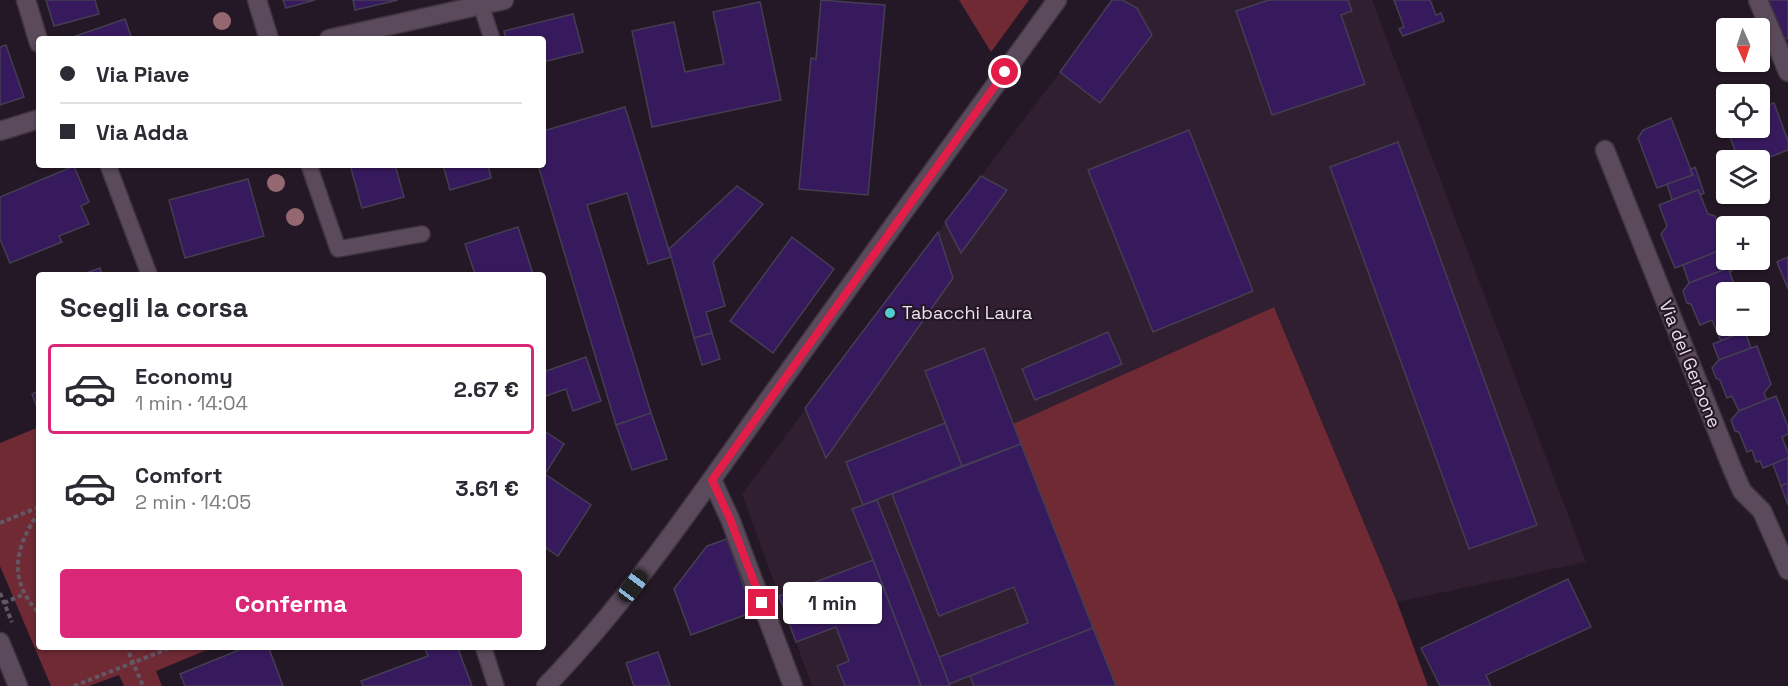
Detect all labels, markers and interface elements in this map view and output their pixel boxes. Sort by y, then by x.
north arrow [1716,18,1770,72]
map controls [1716,18,1770,336]
route start [991,58,1018,85]
text: Via Piave [96,60,189,88]
button: locate [1716,84,1770,138]
text: Via Adda [96,118,188,146]
button: layers [1716,150,1770,204]
button: + [1716,216,1770,270]
button: − [1716,282,1770,336]
text: Scegli la corsa [60,290,248,325]
street label: Via del Gerbone [1654,297,1727,431]
place label: Tabacchi Laura [902,301,1032,324]
marker: Tabacchi Laura [883,306,897,320]
icon: car [63,362,117,416]
text: Economy [135,362,233,390]
text: 2.67 € [454,375,519,403]
text: 1 min · 14:04 [135,390,248,416]
icon: car [63,461,117,515]
text: Comfort [135,461,223,489]
text: 3.61 € [455,474,519,502]
text: 2 min · 14:05 [135,489,251,515]
car [615,566,651,606]
button: Conferma [60,569,522,638]
callout: 1 min [783,582,882,624]
route end [748,589,775,616]
text: 1 min [808,590,857,616]

